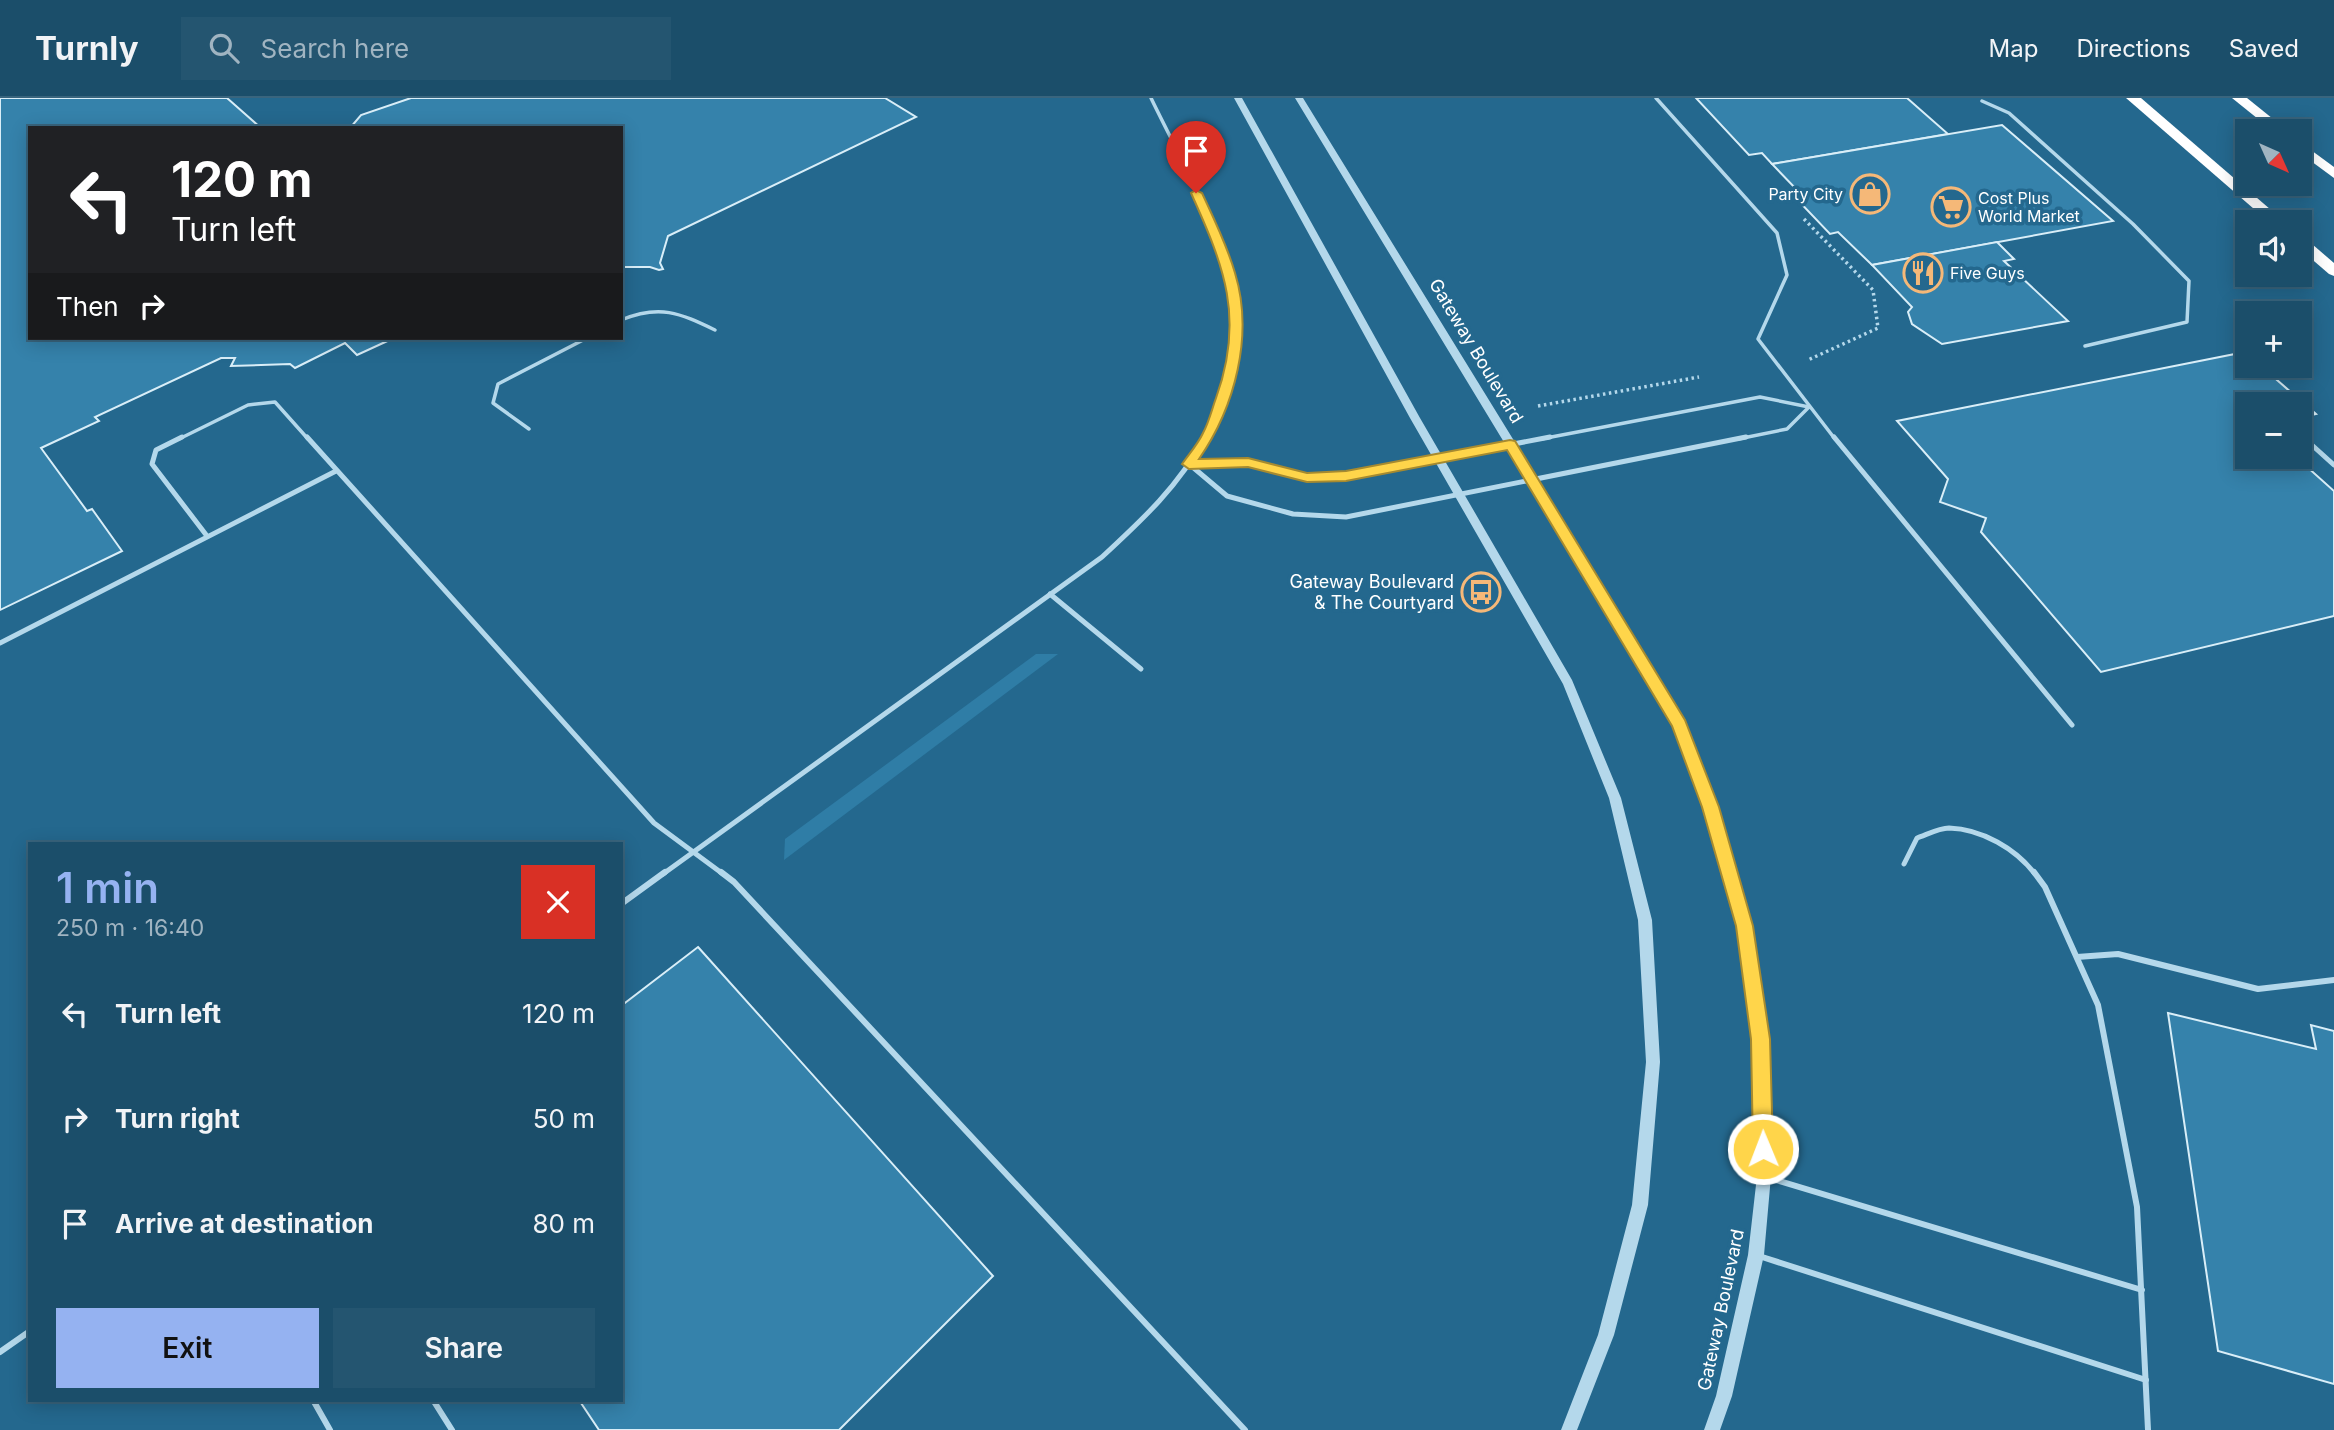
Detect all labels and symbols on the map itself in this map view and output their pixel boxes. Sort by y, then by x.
north arrow [2235,119,2312,196]
pin [1166,121,1226,193]
shop icon: Party City [1849,173,1891,215]
place label: Party City [1768,184,1843,204]
supermarket icon: Cost Plus World Market [1930,186,1972,228]
place label: Cost Plus World Market [1978,188,2080,226]
restaurant icon: Five Guys [1902,252,1944,294]
place label: Five Guys [1950,263,2025,283]
street label: Gateway Boulevard [1425,275,1528,427]
place label: Gateway Boulevard & The Courtyard [1289,571,1454,613]
bus stop icon: Gateway Boulevard & The Courtyard [1460,571,1502,613]
position arrow [1726,1112,1800,1186]
street label: Gateway Boulevard [1693,1227,1748,1393]

